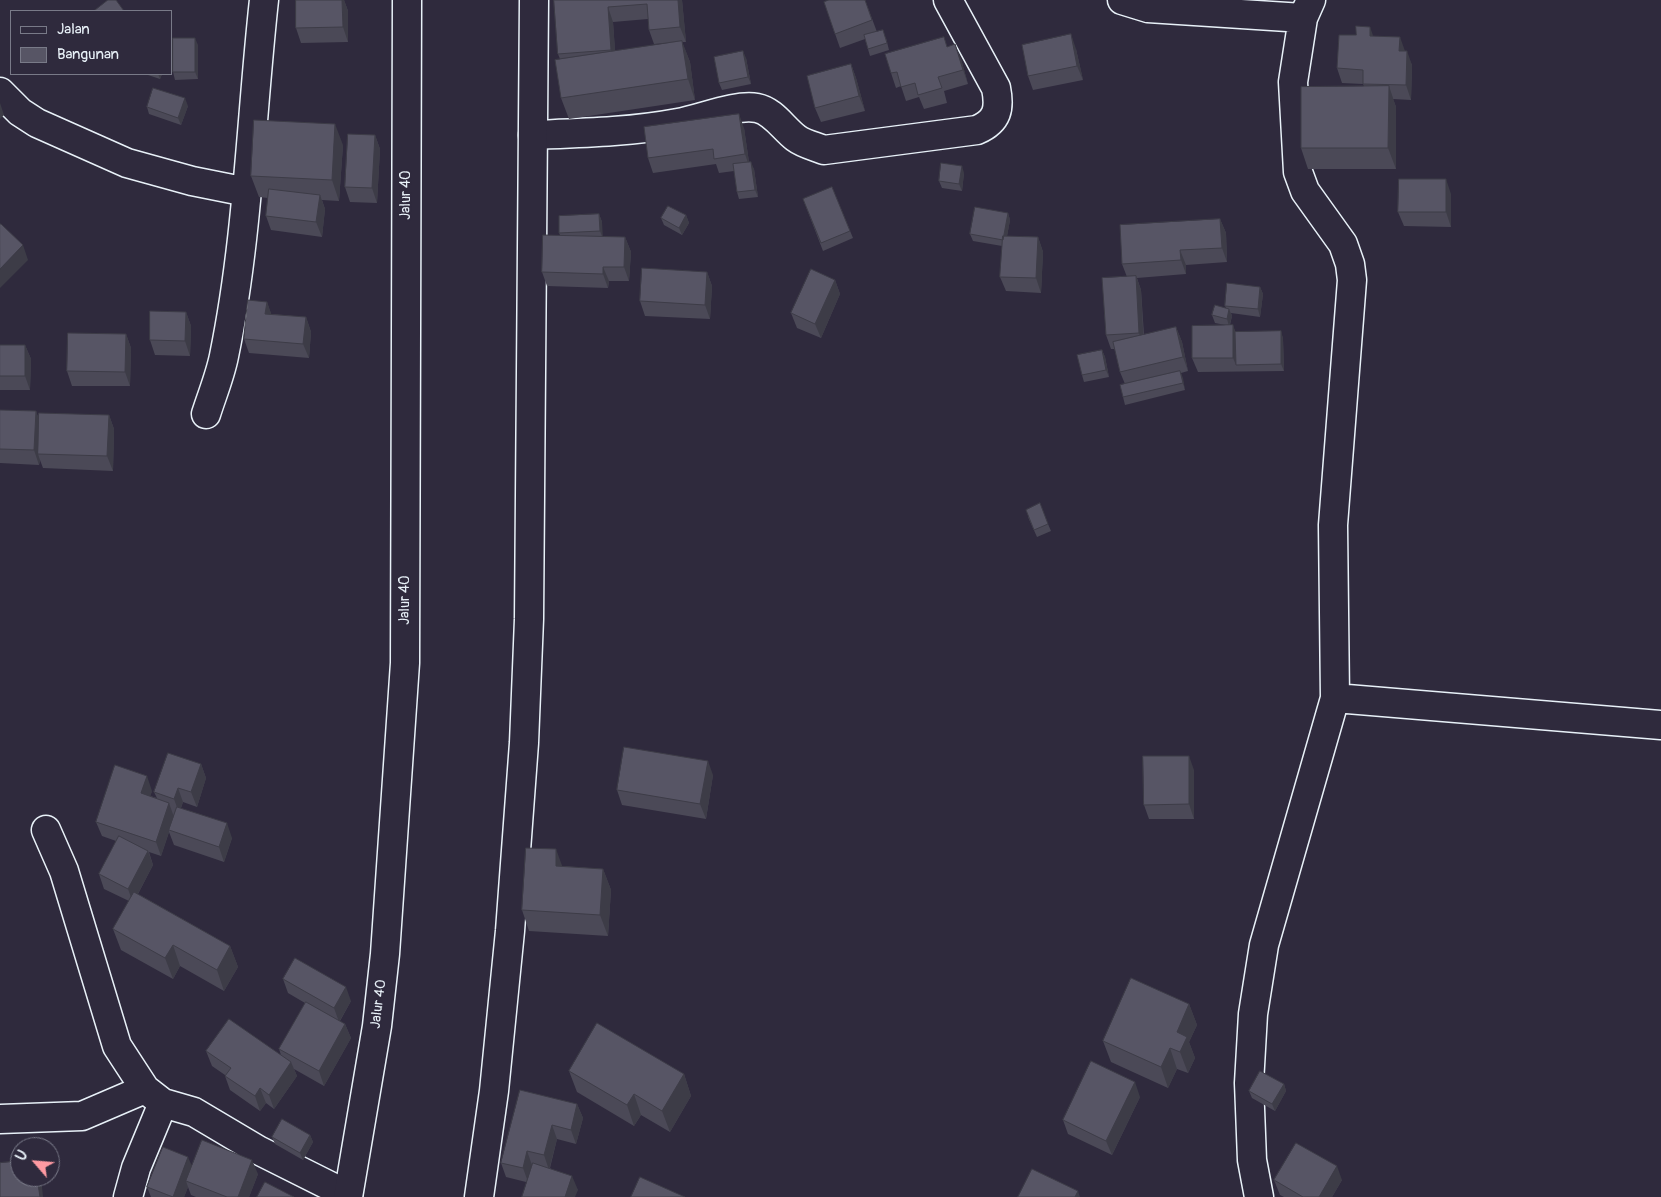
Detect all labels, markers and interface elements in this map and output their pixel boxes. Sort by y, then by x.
legend [10,10,172,75]
text: Jalan [57,20,90,39]
text: Bangunan [57,45,119,64]
street label: Jalur 40 [398,170,414,220]
street label: Jalur 40 [397,575,413,625]
street label: Jalur 40 [368,979,390,1029]
north arrow [10,1137,60,1187]
text: U [12,1147,32,1163]

